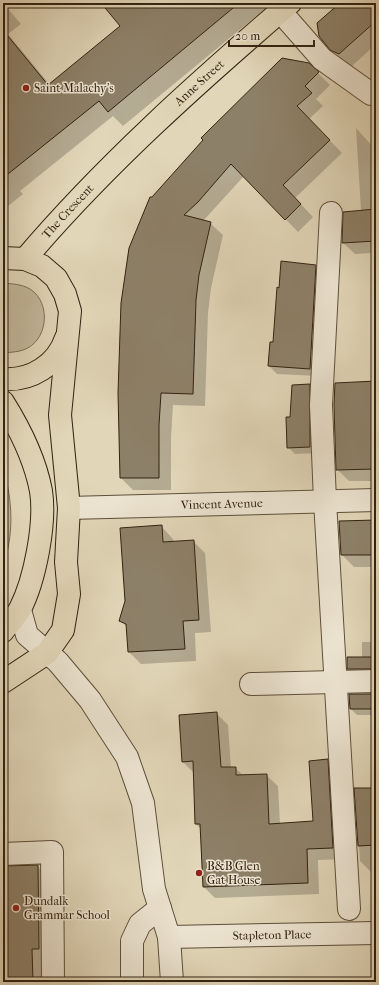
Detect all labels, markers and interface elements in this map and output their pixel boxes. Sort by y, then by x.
scale bar [229,22,314,48]
text: 20 m [235,29,260,43]
street label: Anne Street [171,56,227,109]
place label: Saint Malachy's [34,81,114,95]
marker: Saint Malachy's [21,83,31,93]
street label: The Crescent [39,181,97,242]
street label: Vincent Avenue [180,496,263,512]
place label: B&B Glen Gat House [207,859,260,887]
marker: B&B Glen Gat House [194,868,204,878]
place label: Dundalk Grammar School [24,894,111,922]
marker: Dundalk Grammar School [11,903,21,913]
street label: Stapleton Place [232,927,312,943]

